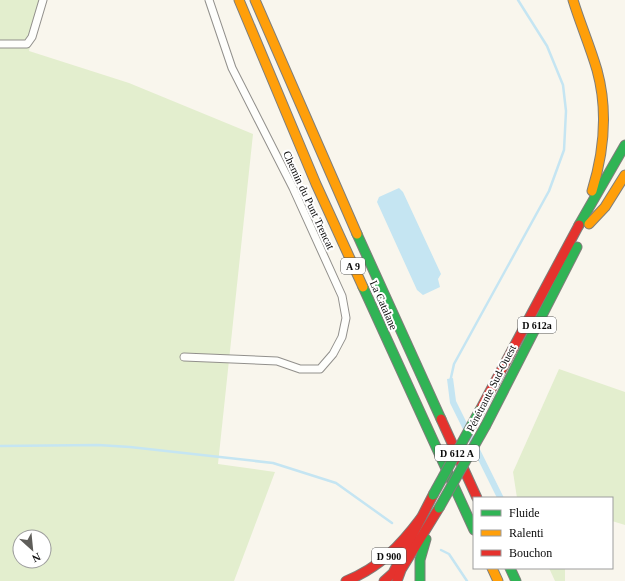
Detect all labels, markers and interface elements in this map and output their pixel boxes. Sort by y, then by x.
street label: Chemin du Punt Trencat [281,149,337,251]
road number: A 9 [341,258,365,274]
street label: La Catalane [368,278,400,332]
road number: D 612a [518,317,556,333]
street label: Pénétrante Sud-Ouest [464,343,518,433]
road number: D 612 A [435,445,479,461]
legend [473,497,613,569]
text: Fluide [509,506,540,520]
text: Ralenti [509,526,544,540]
north arrow [12,529,52,569]
text: Bouchon [509,546,552,560]
road number: D 900 [372,548,406,564]
text: N [30,551,43,565]

